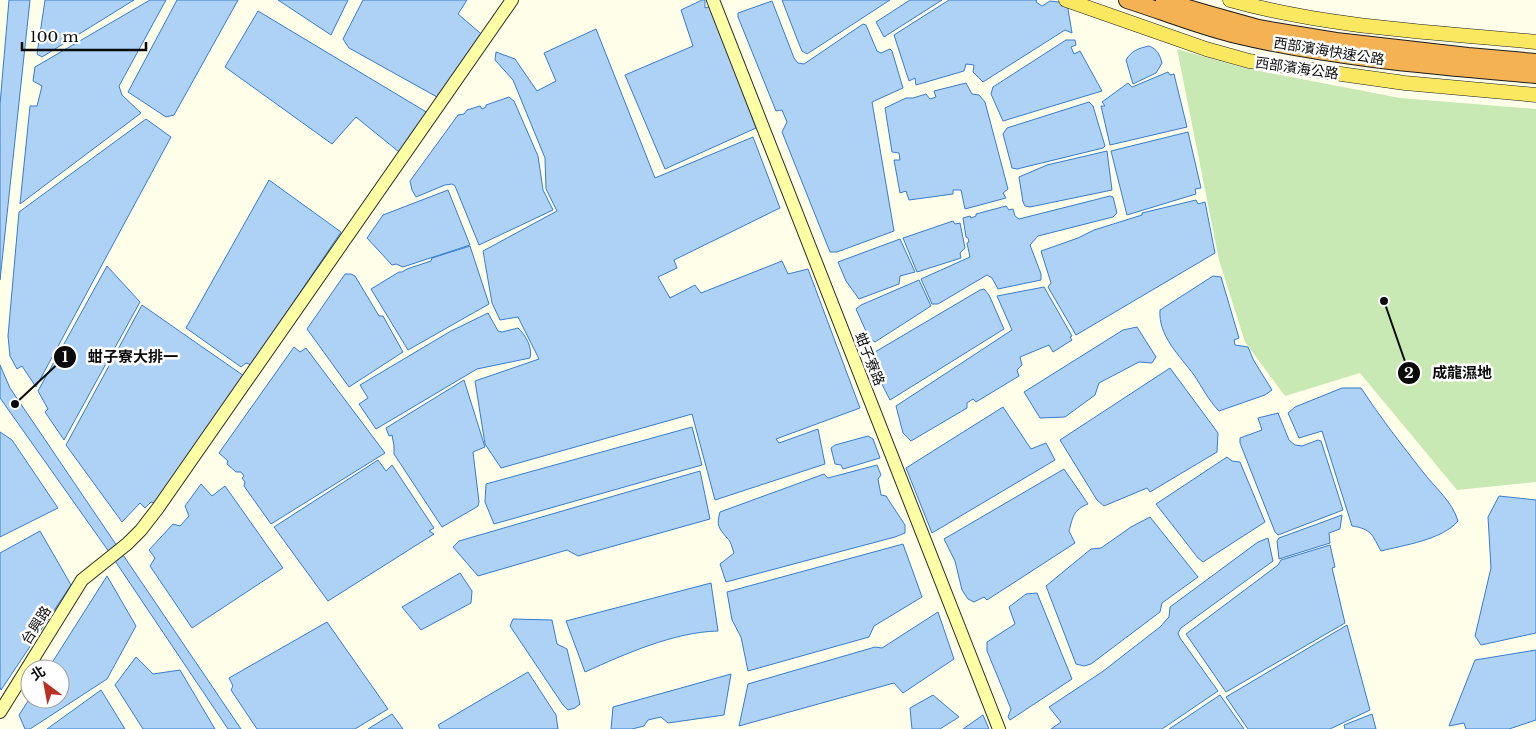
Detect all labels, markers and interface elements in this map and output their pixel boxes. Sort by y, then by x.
scale bar [22,20,146,52]
text: 100 m [30,27,79,46]
street label: 西部濱海快速公路 [1272,33,1386,69]
street label: 西部濱海公路 [1254,53,1340,83]
street label: 蚶子寮路 [851,330,889,388]
callout: 蚶子寮大排一 [53,342,188,372]
text: 1 [62,347,69,366]
text: 蚶子寮大排一 [88,347,178,366]
callout: 成龍濕地 [1397,358,1502,388]
text: 2 [1404,363,1414,382]
text: 成龍濕地 [1432,363,1492,382]
street label: 台興路 [17,602,55,648]
north arrow [20,659,70,709]
text: 北 [27,662,49,684]

